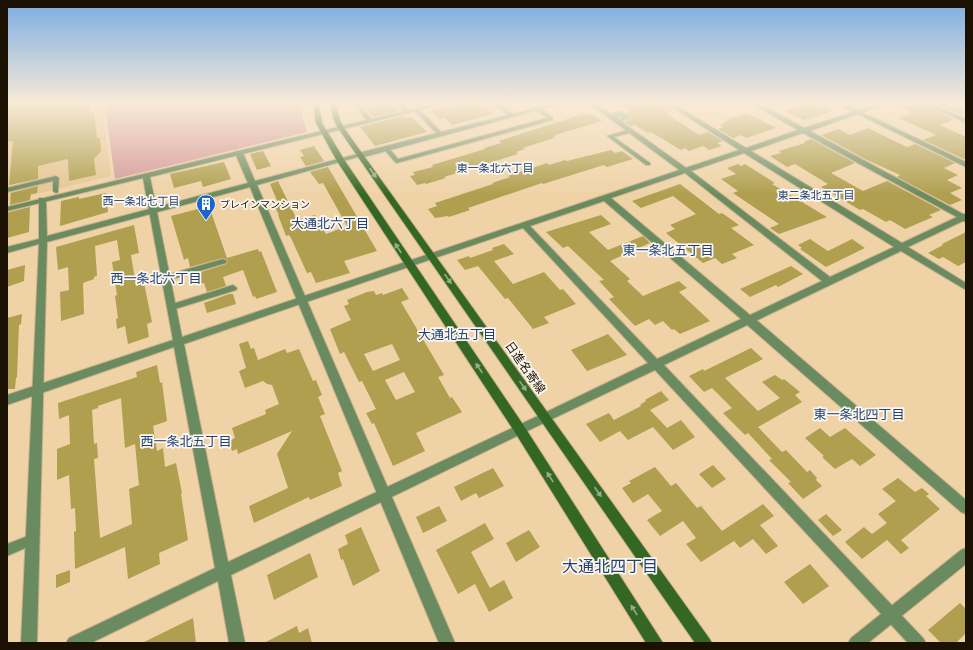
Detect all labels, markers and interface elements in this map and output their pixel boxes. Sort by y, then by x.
district label: 東一条北六丁目 [457,161,534,174]
one-way arrow [369,168,377,179]
district label: 東二条北五丁目 [778,188,855,201]
building icon: ブレインマンション [195,193,217,221]
district label: 西一条北七丁目 [103,194,180,207]
place label: ブレインマンション [220,198,310,210]
district label: 大通北六丁目 [291,215,369,231]
district label: 東一条北五丁目 [622,242,714,258]
one-way arrow [394,243,402,253]
district label: 西一条北六丁目 [110,270,202,286]
one-way arrow [444,274,452,285]
district label: 大通北五丁目 [418,326,496,342]
street label: 日進名寄線 [503,338,549,396]
one-way arrow [475,363,483,373]
one-way arrow [519,380,527,391]
district label: 東一条北四丁目 [813,406,905,422]
district label: 西一条北五丁目 [140,433,232,449]
one-way arrow [546,471,554,482]
one-way arrow [594,487,602,497]
district label: 大通北四丁目 [562,556,658,575]
one-way arrow [630,605,638,615]

